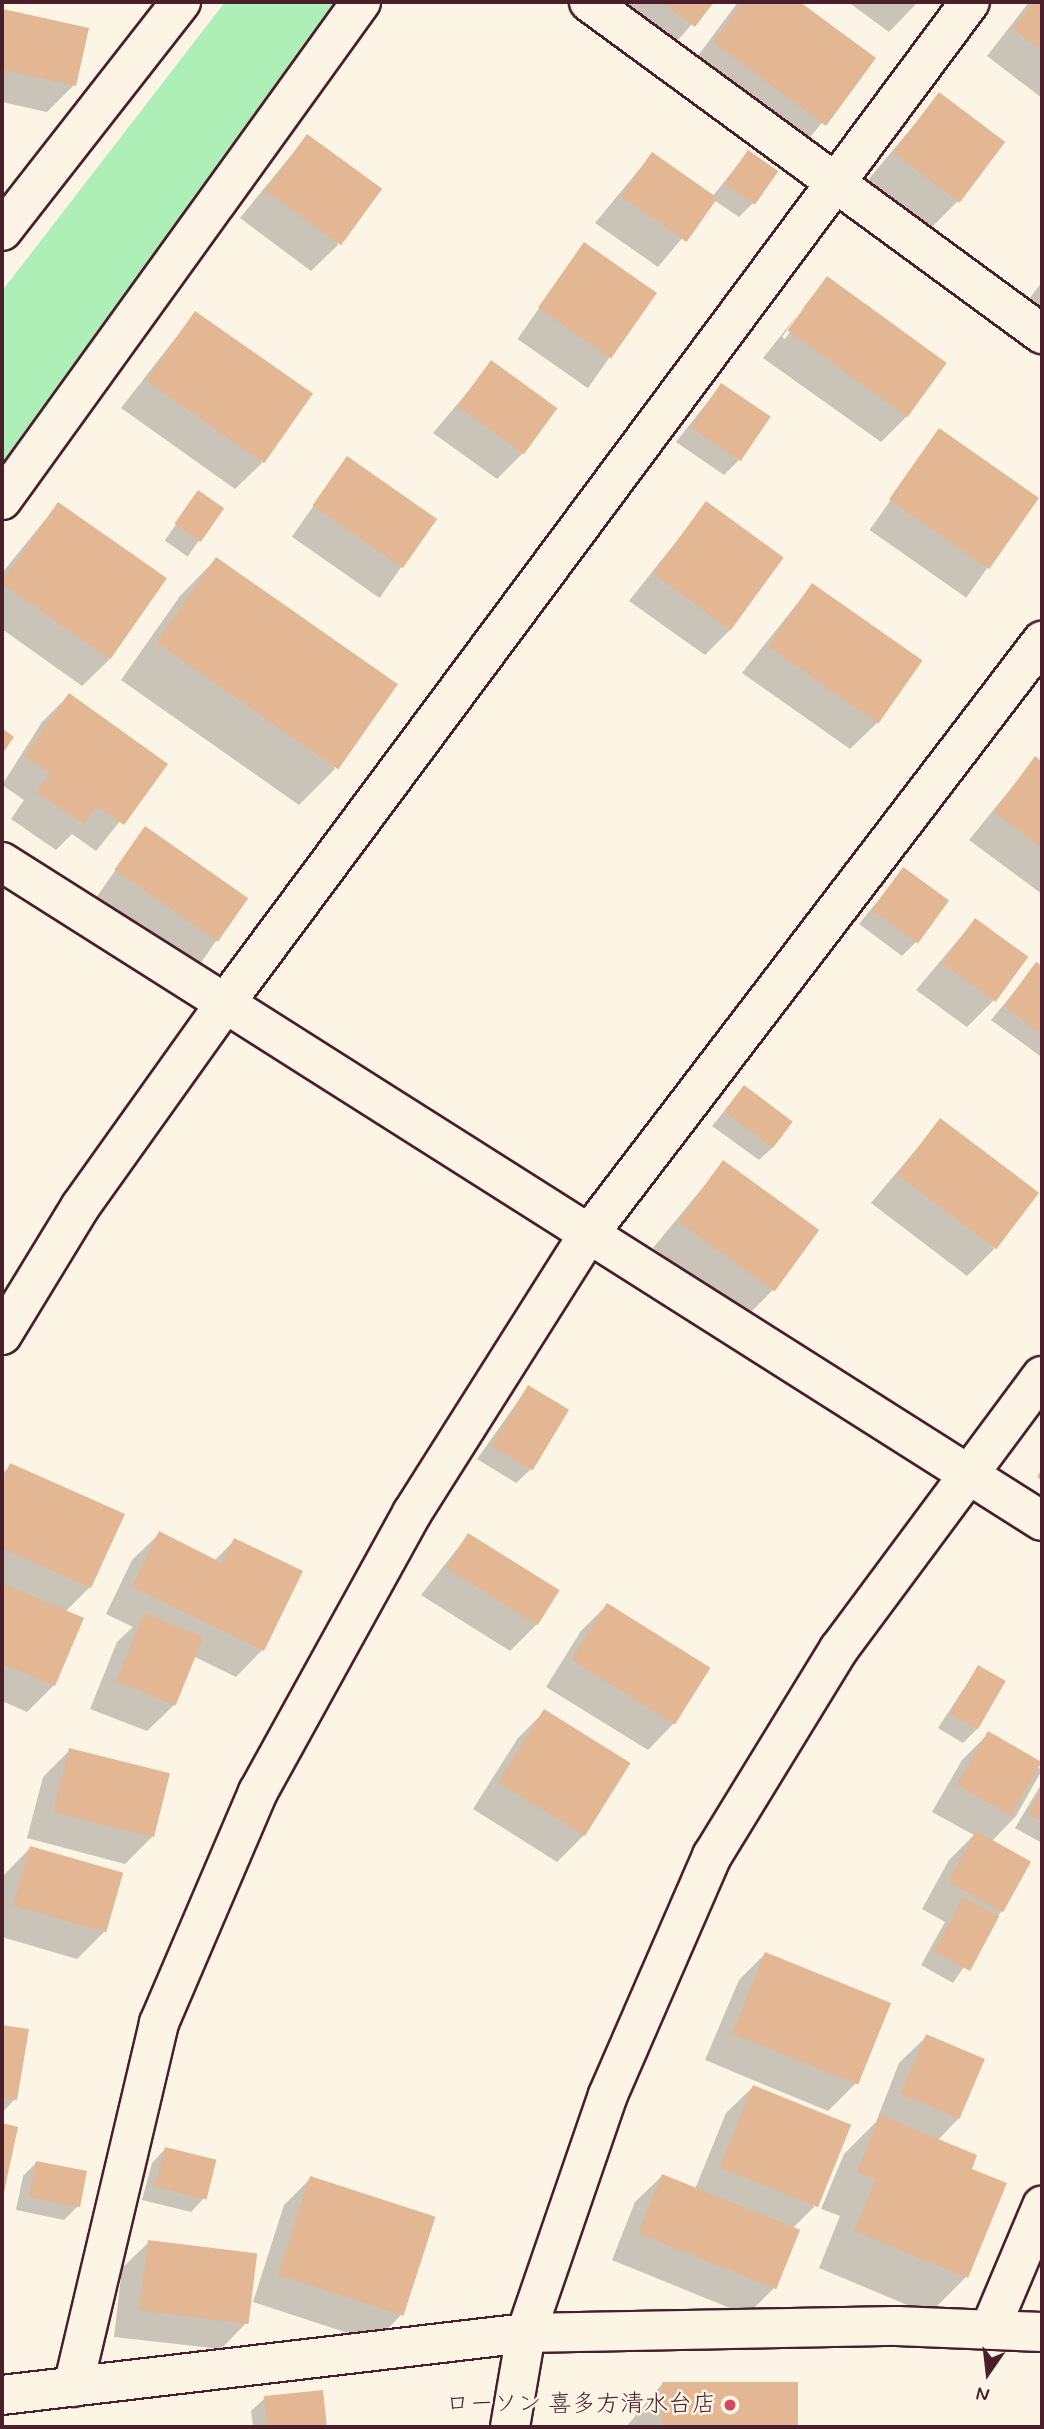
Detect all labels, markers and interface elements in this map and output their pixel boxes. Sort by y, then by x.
north arrow [953,2338,1023,2408]
text: N [974,2380,992,2408]
place label: ローソン 喜多方清水台店 [446,2391,716,2419]
marker: ローソン 喜多方清水台店 [722,2397,738,2413]

